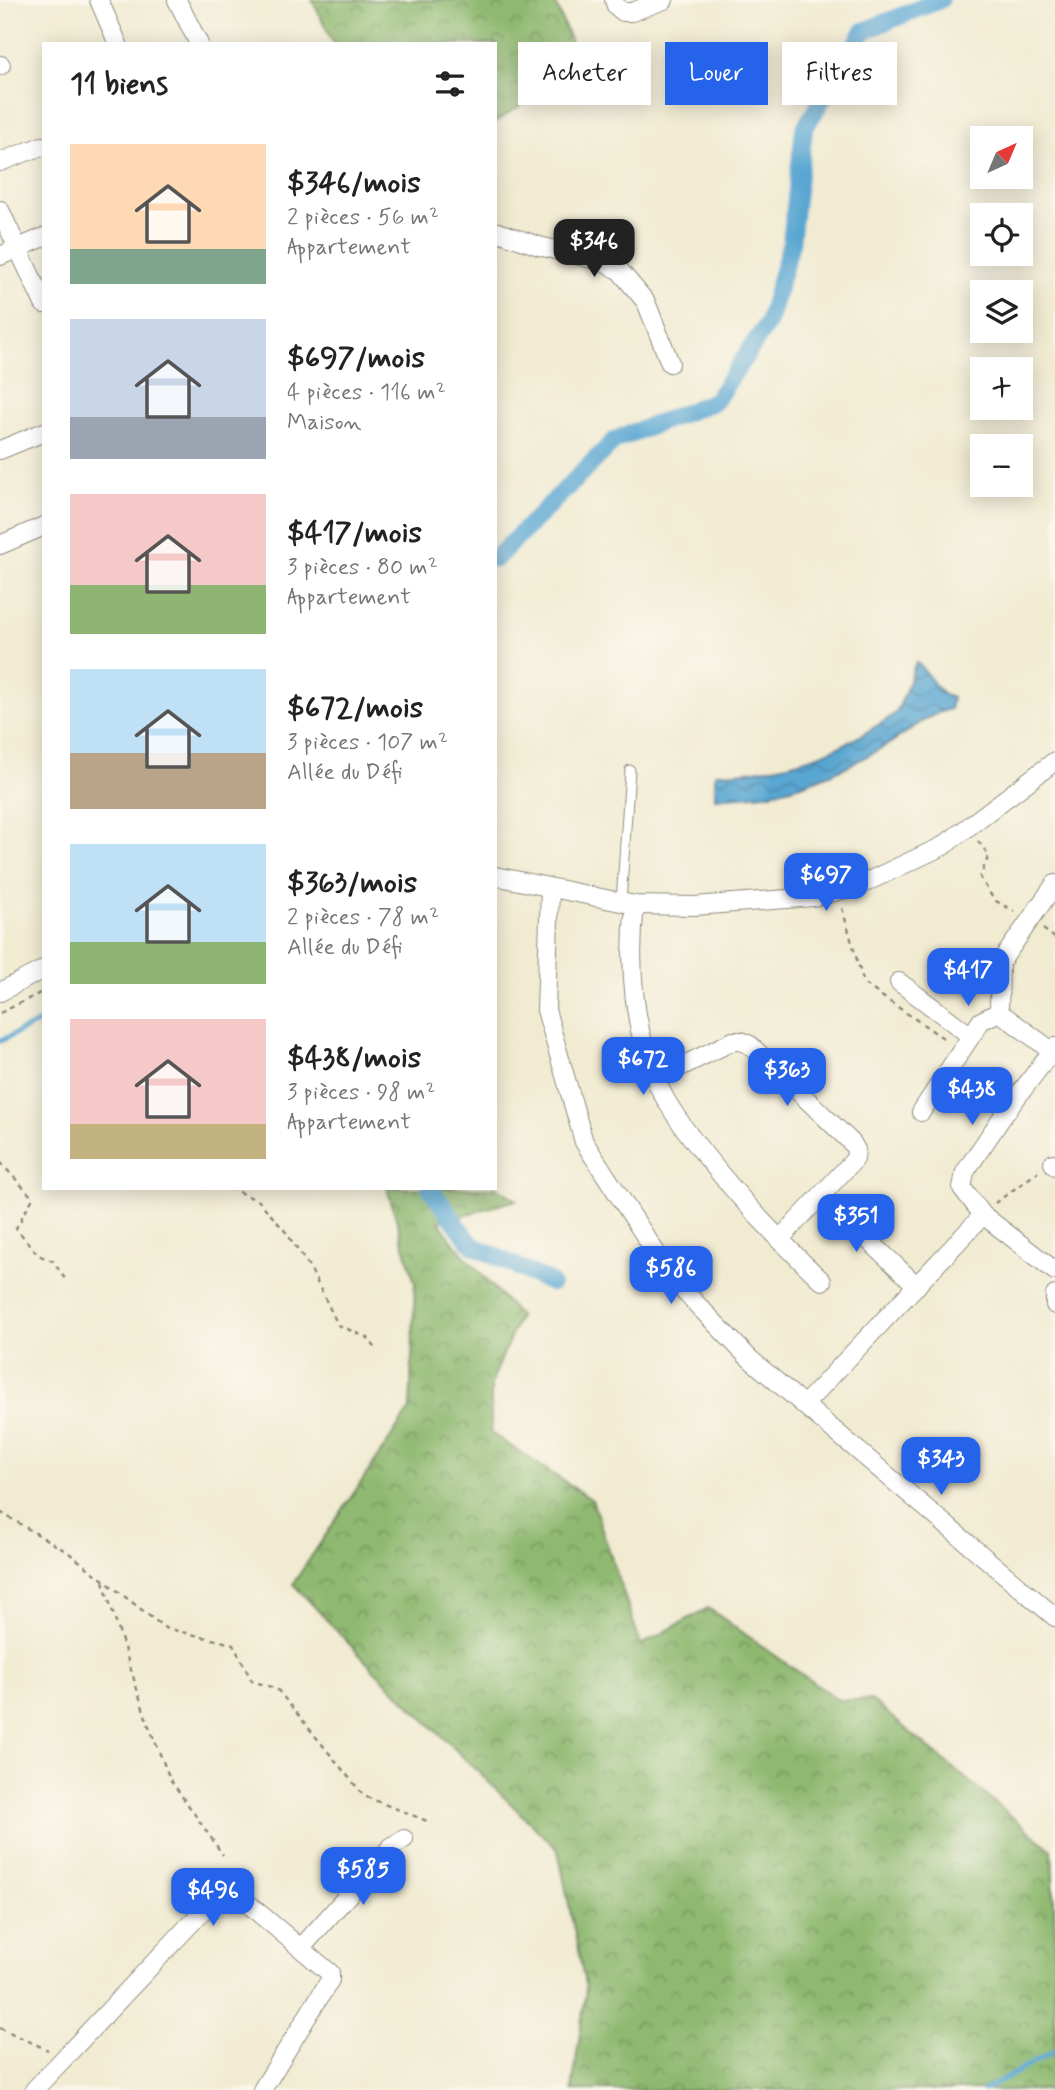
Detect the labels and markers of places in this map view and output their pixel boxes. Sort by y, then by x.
pin: $346 [553,219,635,279]
pin: $697 [785,853,867,913]
pin: $417 [927,948,1009,1008]
pin: $672 [602,1038,684,1097]
pin: $363 [746,1048,828,1108]
pin: $438 [931,1068,1013,1127]
pin: $351 [815,1194,897,1254]
pin: $586 [630,1246,712,1306]
pin: $343 [900,1438,982,1497]
pin: $585 [322,1848,404,1907]
pin: $496 [172,1868,254,1928]

